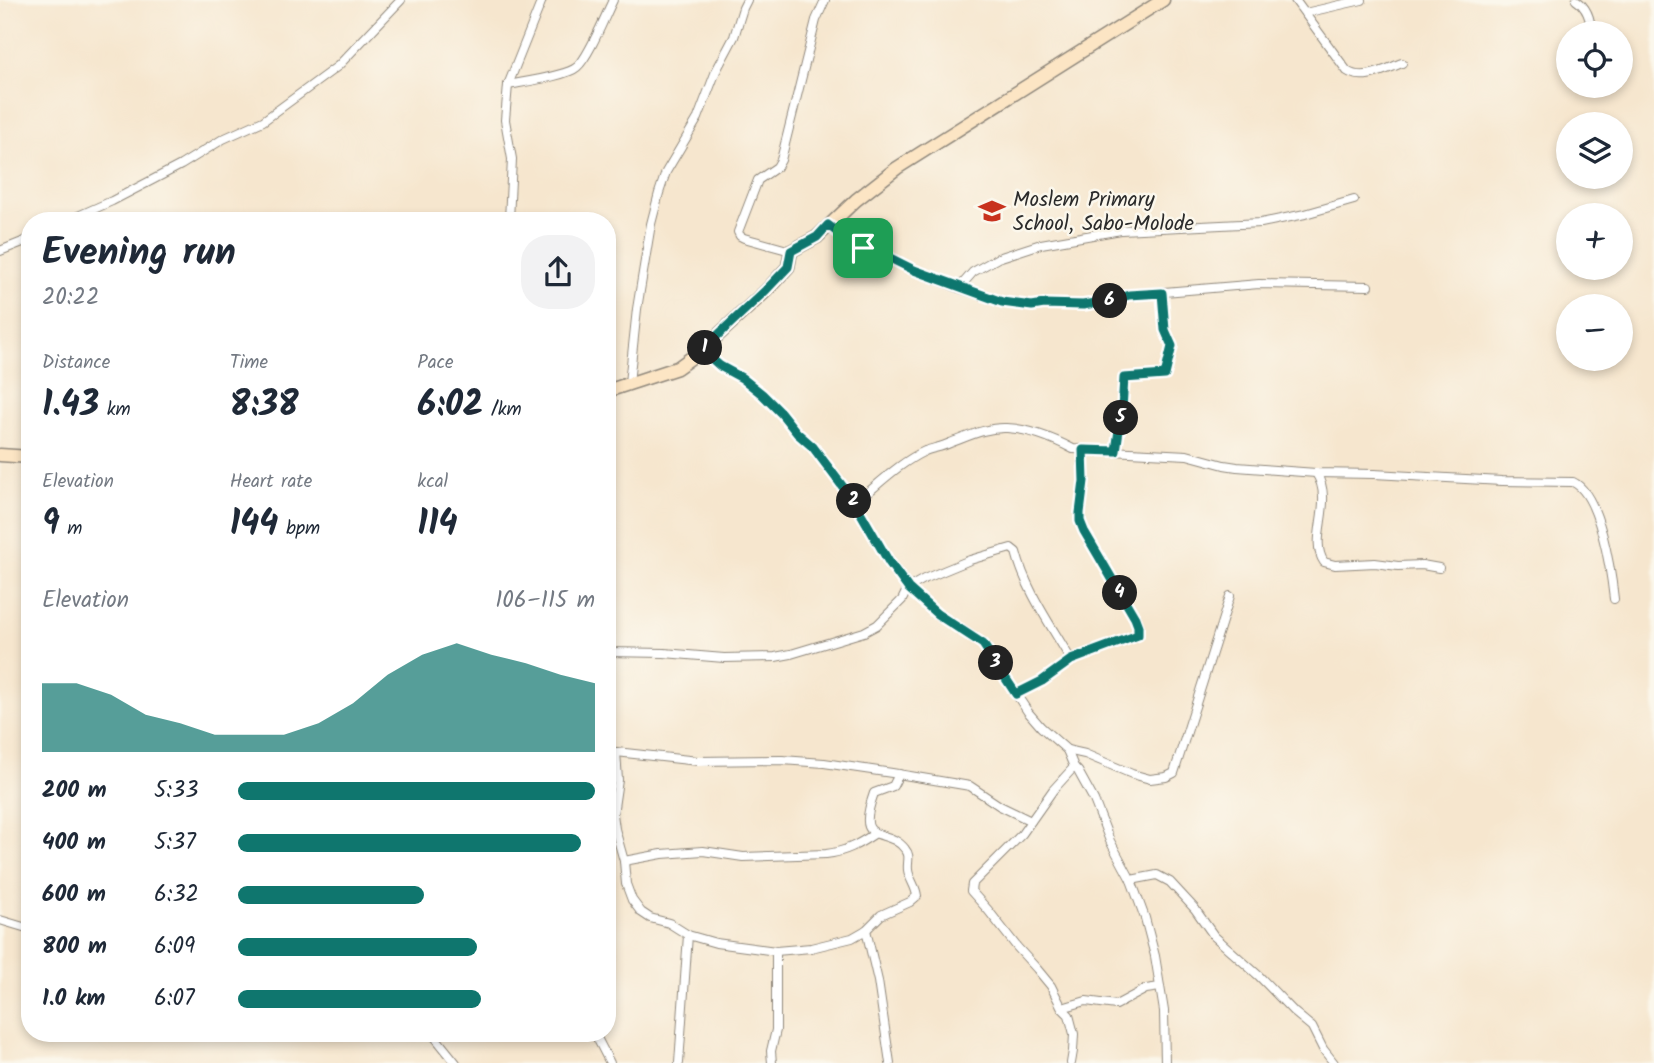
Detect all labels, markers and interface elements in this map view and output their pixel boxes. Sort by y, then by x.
map controls [1556,21,1633,371]
button: locate [1556,21,1633,98]
button: layers [1556,112,1633,189]
place label: Moslem Primary School, Sabo-Molode [1013,184,1195,241]
school or university icon: Moslem Primary School, Sabo-Molode [977,196,1007,226]
button: + [1556,203,1633,280]
pin [833,218,893,278]
text: Evening run [42,224,236,284]
icon: arrive [844,229,882,267]
button: share [521,235,595,309]
text: 20:22 [42,280,99,316]
pin: 6 [1092,284,1128,318]
text: 6 [1104,285,1115,315]
button: − [1556,294,1633,371]
pin: 1 [688,330,722,366]
text: 1 [702,332,707,362]
text: Distance [42,348,110,378]
text: Time [230,348,268,378]
text: Pace [417,348,454,378]
text: 1.43 [42,378,99,434]
text: 8:38 [230,378,299,434]
text: 6:02 [417,378,483,434]
text: km [99,395,131,425]
text: /km [483,395,522,425]
pin: 5 [1104,400,1138,436]
text: 5 [1116,402,1125,432]
text: Elevation [42,467,114,497]
text: Heart rate [230,467,312,497]
text: kcal [417,467,448,497]
pin: 2 [836,484,872,518]
text: 2 [848,485,859,515]
text: 9 [42,497,60,553]
text: 144 [230,497,278,553]
text: 114 [417,497,458,553]
text: m [60,514,82,544]
text: bpm [278,514,320,544]
pin: 4 [1102,576,1138,610]
text: 4 [1114,577,1125,607]
text: Elevation [42,583,129,619]
text: 106–115 m [495,583,595,619]
pin: 3 [978,646,1014,680]
text: 3 [990,647,1001,677]
text: 200 m [42,773,107,809]
text: 5:33 [154,773,198,809]
text: 400 m [42,825,106,861]
text: 5:37 [154,825,196,861]
text: 600 m [42,877,106,913]
text: 6:32 [154,877,199,913]
text: 800 m [42,929,107,965]
text: 6:09 [154,929,195,965]
text: 1.0 km [42,981,105,1017]
text: 6:07 [154,981,195,1017]

